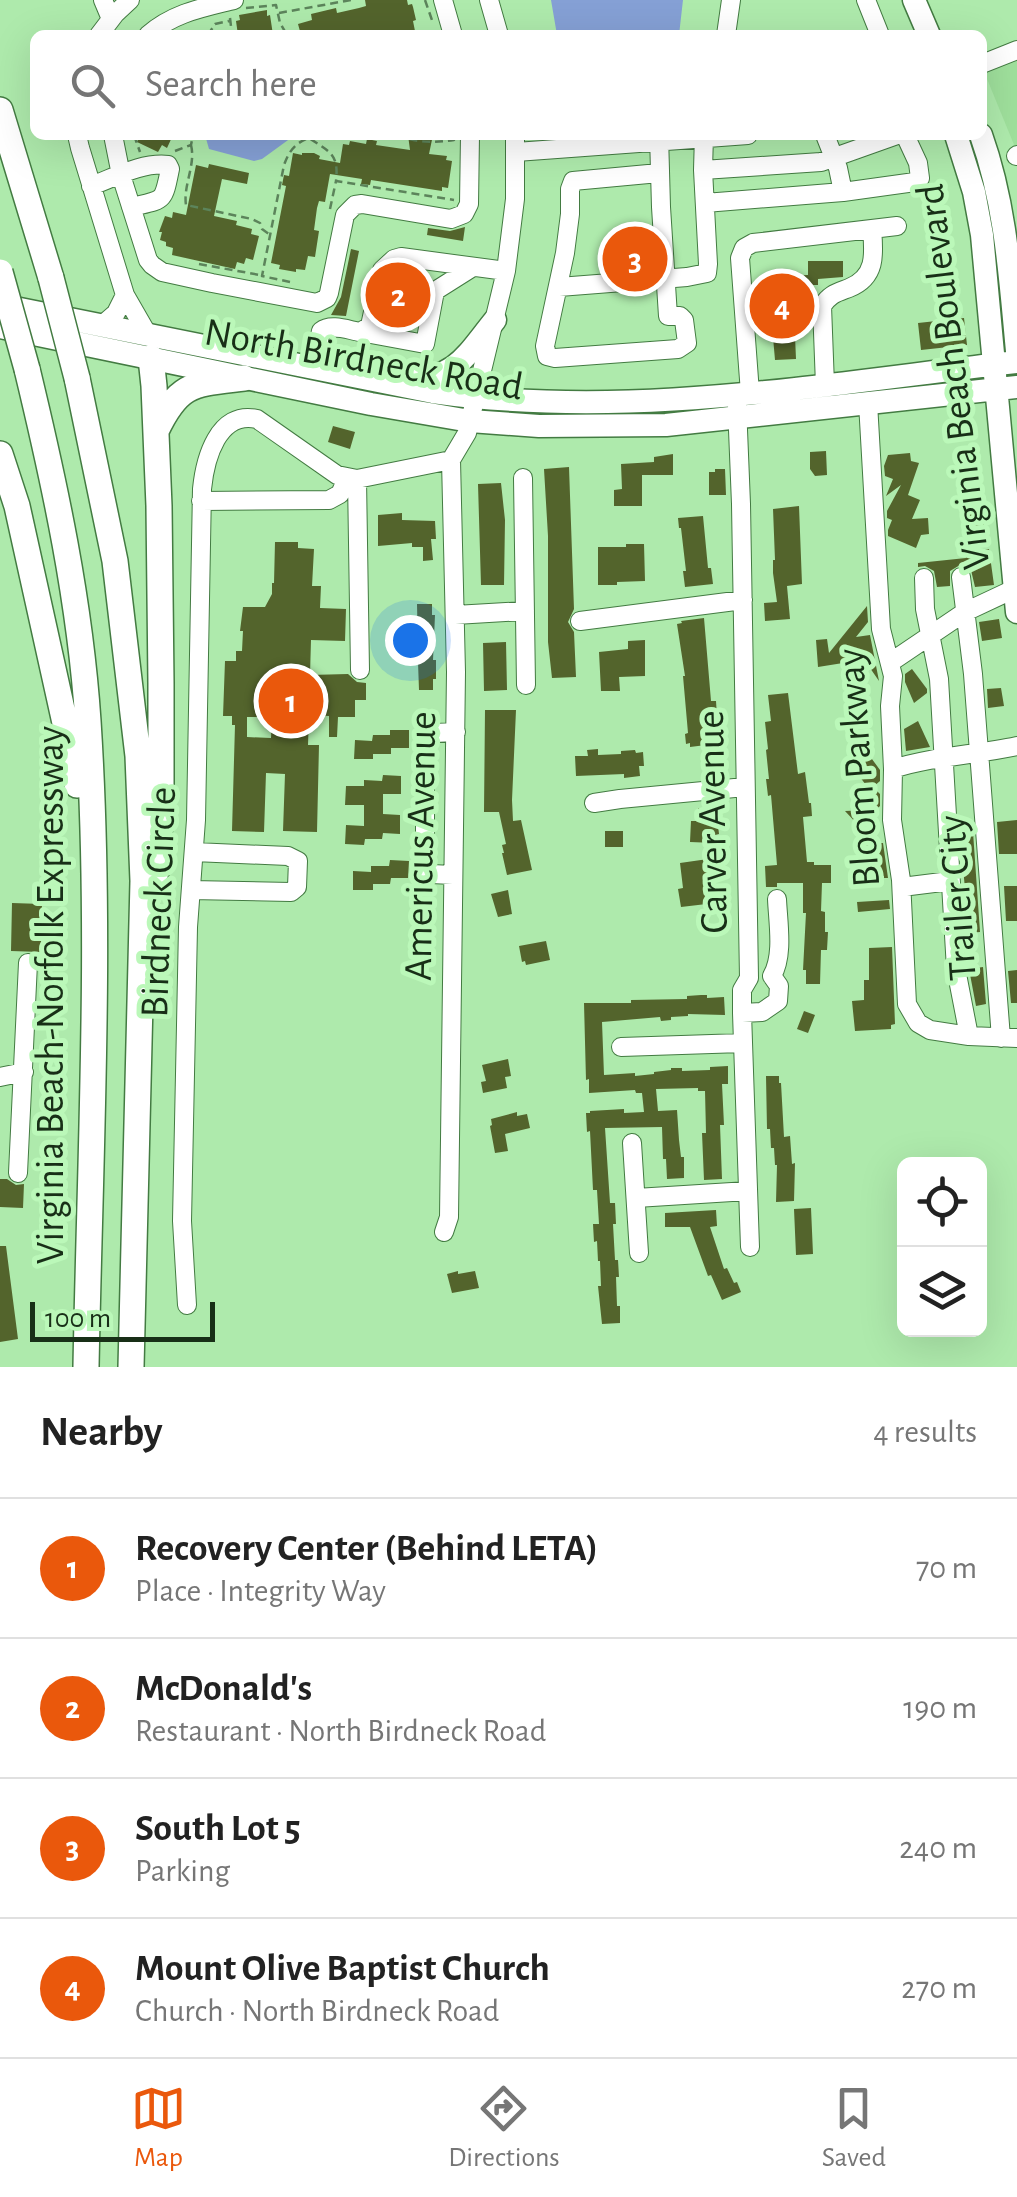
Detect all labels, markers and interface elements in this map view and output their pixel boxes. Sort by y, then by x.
search box [30,30,987,140]
icon: search [65,58,120,113]
text: Search here [145,66,317,104]
street label: Virginia Beach Boulevard [910,182,997,572]
pin: 3 [602,222,668,296]
pin: 2 [366,258,430,332]
pin: 4 [750,268,814,344]
street label: North Birdneck Road [201,312,526,408]
your location [385,615,436,666]
street label: Bloom Parkway [831,647,887,889]
pin: 1 [258,664,324,738]
street label: Carver Avenue [691,710,735,934]
street label: Americus Avenue [399,711,443,981]
street label: Virginia Beach-Norfolk Expressway [31,726,71,1264]
street label: Birdneck Circle [135,786,183,1018]
street label: Trailer City [932,814,984,982]
map controls [897,1157,987,1337]
button: locate [897,1157,987,1247]
button: layers [897,1247,987,1337]
scale bar [30,1297,215,1342]
text: 100 m [45,1305,111,1333]
text: Nearby [40,1411,163,1453]
text: 4 results [873,1416,977,1448]
text: Recovery Center (Behind LETA) [135,1530,598,1568]
text: 1 [67,1552,78,1584]
text: 70 m [916,1552,977,1584]
text: Place · Integrity Way [135,1575,386,1607]
text: McDonald's [135,1670,312,1708]
text: 2 [65,1692,80,1724]
text: 190 m [903,1692,977,1724]
text: Restaurant · North Birdneck Road [135,1715,546,1747]
text: South Lot 5 [135,1810,301,1848]
text: 3 [66,1832,79,1864]
text: 240 m [899,1832,977,1864]
text: Parking [135,1855,230,1887]
text: Mount Olive Baptist Church [135,1950,550,1988]
text: 4 [64,1972,81,2004]
text: 270 m [901,1972,977,2004]
text: Church · North Birdneck Road [135,1995,499,2027]
tab: Map [131,2081,186,2175]
tab: Directions [448,2081,560,2175]
tab: Saved [822,2081,886,2175]

